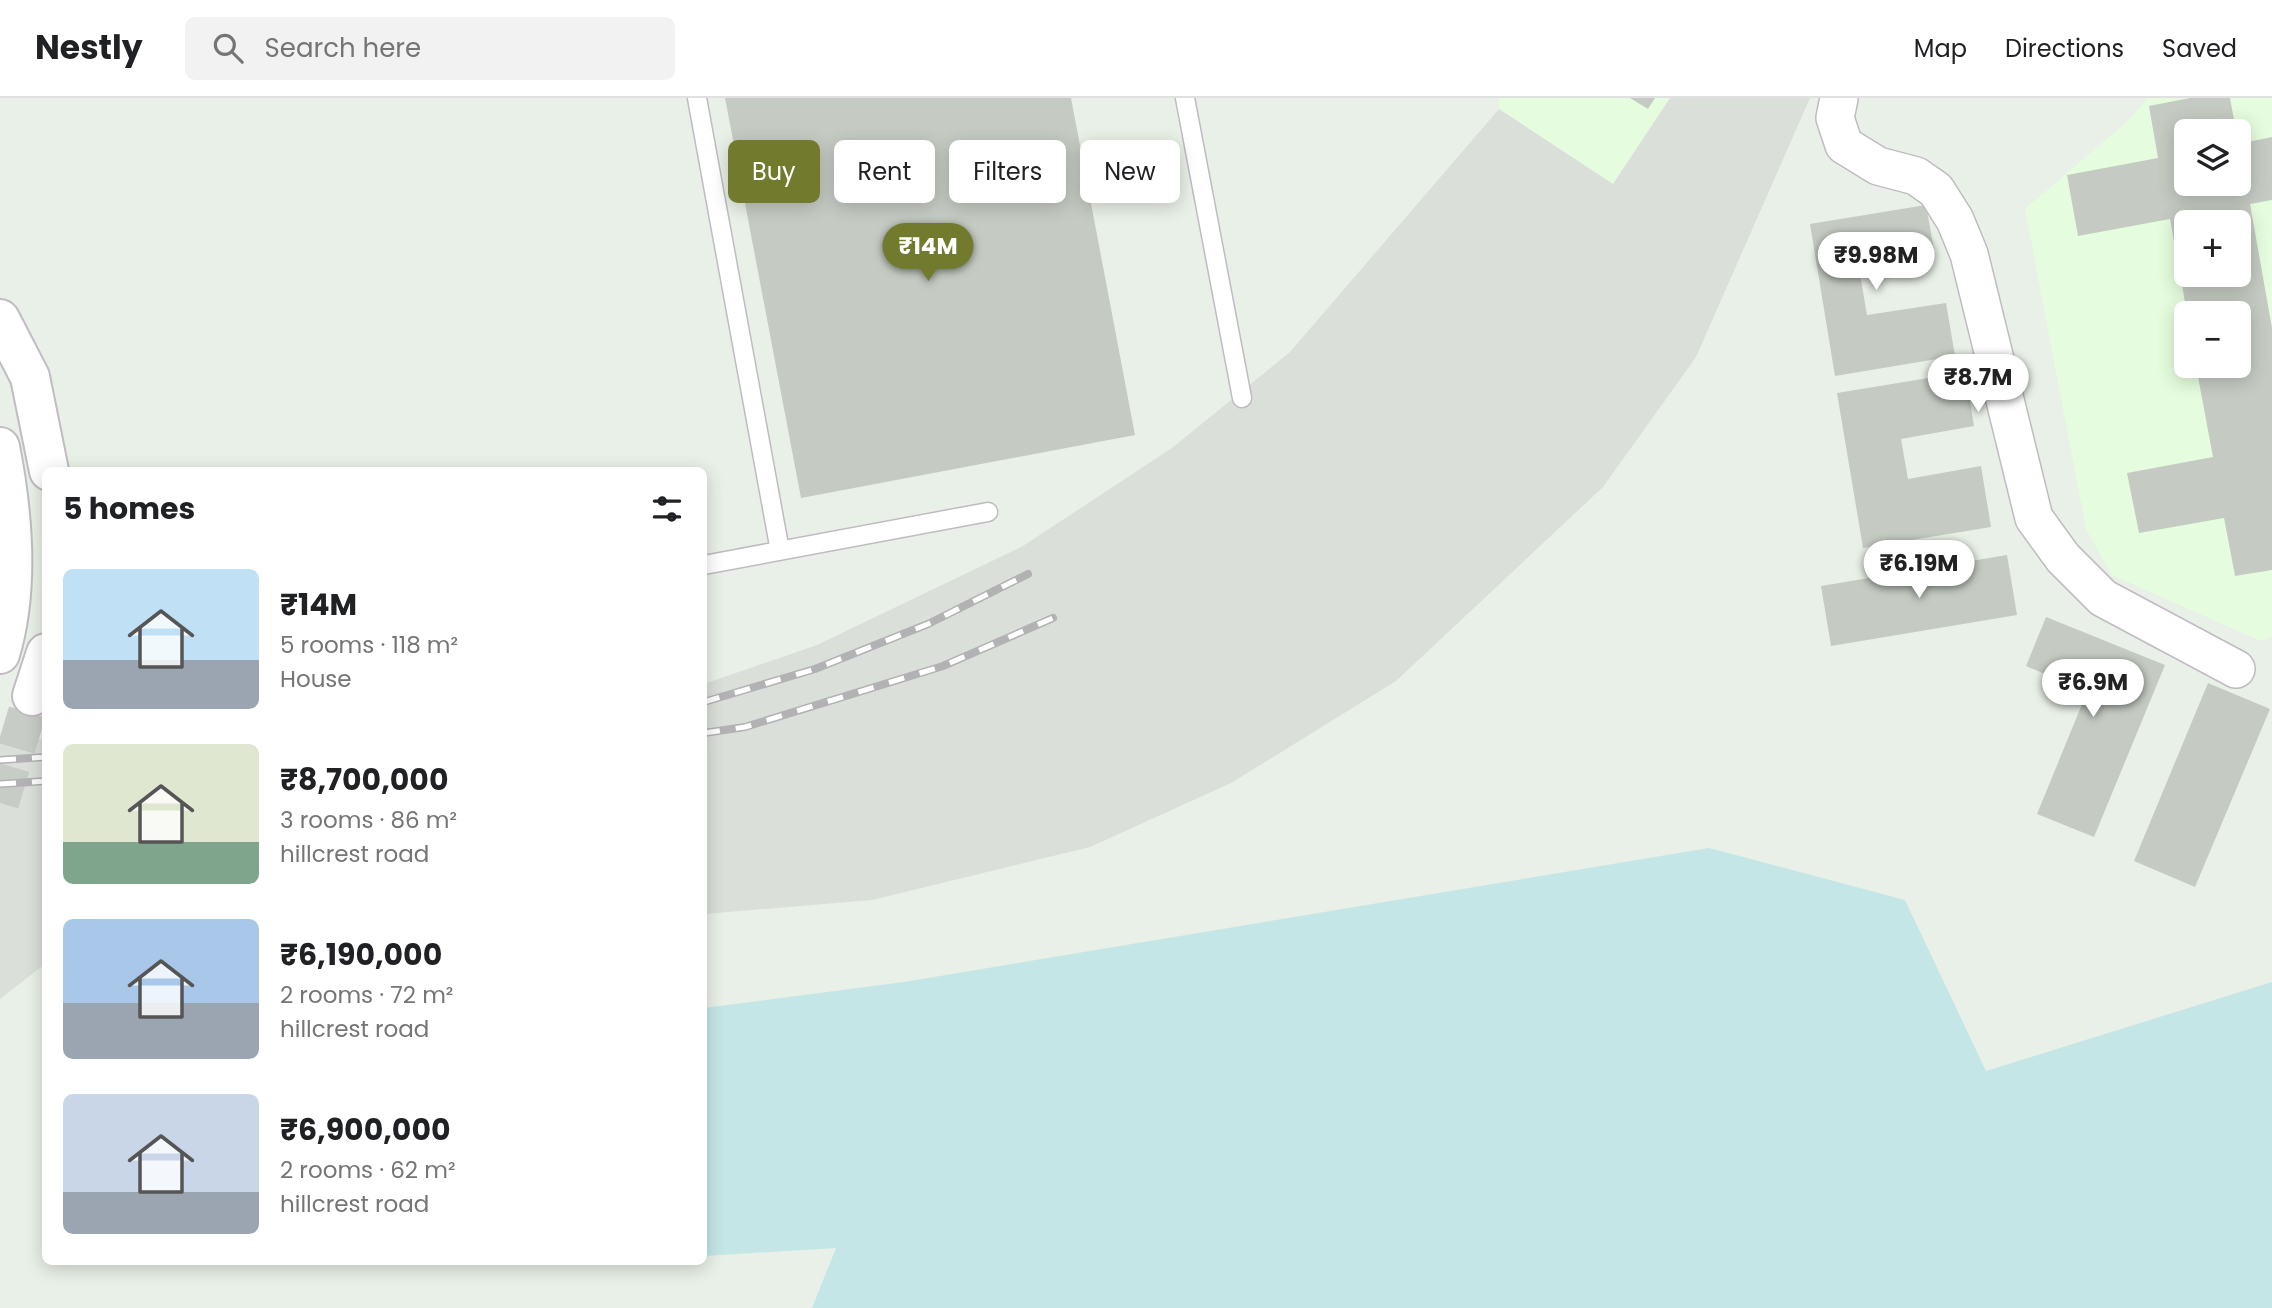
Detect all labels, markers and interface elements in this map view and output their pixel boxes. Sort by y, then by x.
search box [185,17,675,80]
text: Nestly [35,24,143,71]
icon: search [209,29,247,67]
text: Search here [265,30,421,66]
text: Map [1914,32,1967,65]
text: Directions [2005,32,2124,65]
text: Saved [2162,32,2237,65]
map controls [2174,119,2251,378]
button: layers [2174,119,2251,196]
chip: Buy [728,140,820,203]
chip: Rent [834,140,935,203]
chip: Filters [949,140,1066,203]
chip: New [1080,140,1180,203]
button: + [2174,210,2251,287]
pin: ₹14M [887,223,969,283]
text: ₹14M [898,230,958,262]
pin: ₹9.98M [1819,232,1933,292]
text: ₹9.98M [1834,239,1918,271]
button: − [2174,301,2251,378]
pin: ₹8.7M [1929,354,2027,414]
text: ₹8.7M [1944,361,2012,393]
text: 5 homes [63,487,195,530]
icon: filters [648,490,686,528]
pin: ₹6.19M [1862,540,1976,600]
text: ₹6.19M [1880,547,1958,579]
text: ₹14M [280,583,357,626]
icon: home [119,597,203,681]
text: 5 rooms · 118 m² [280,629,458,661]
pin: ₹6.9M [2044,660,2142,719]
text: House [280,663,352,695]
text: ₹6.9M [2058,666,2128,698]
text: ₹8,700,000 [280,758,448,801]
icon: home [119,772,203,856]
text: 3 rooms · 86 m² [280,804,457,836]
text: hillcrest road [280,838,429,870]
text: ₹6,190,000 [280,933,442,976]
icon: home [119,947,203,1031]
text: 2 rooms · 72 m² [280,979,453,1011]
text: hillcrest road [280,1013,429,1045]
text: ₹6,900,000 [280,1108,451,1151]
icon: home [119,1122,203,1206]
text: 2 rooms · 62 m² [280,1154,456,1186]
text: hillcrest road [280,1188,429,1220]

